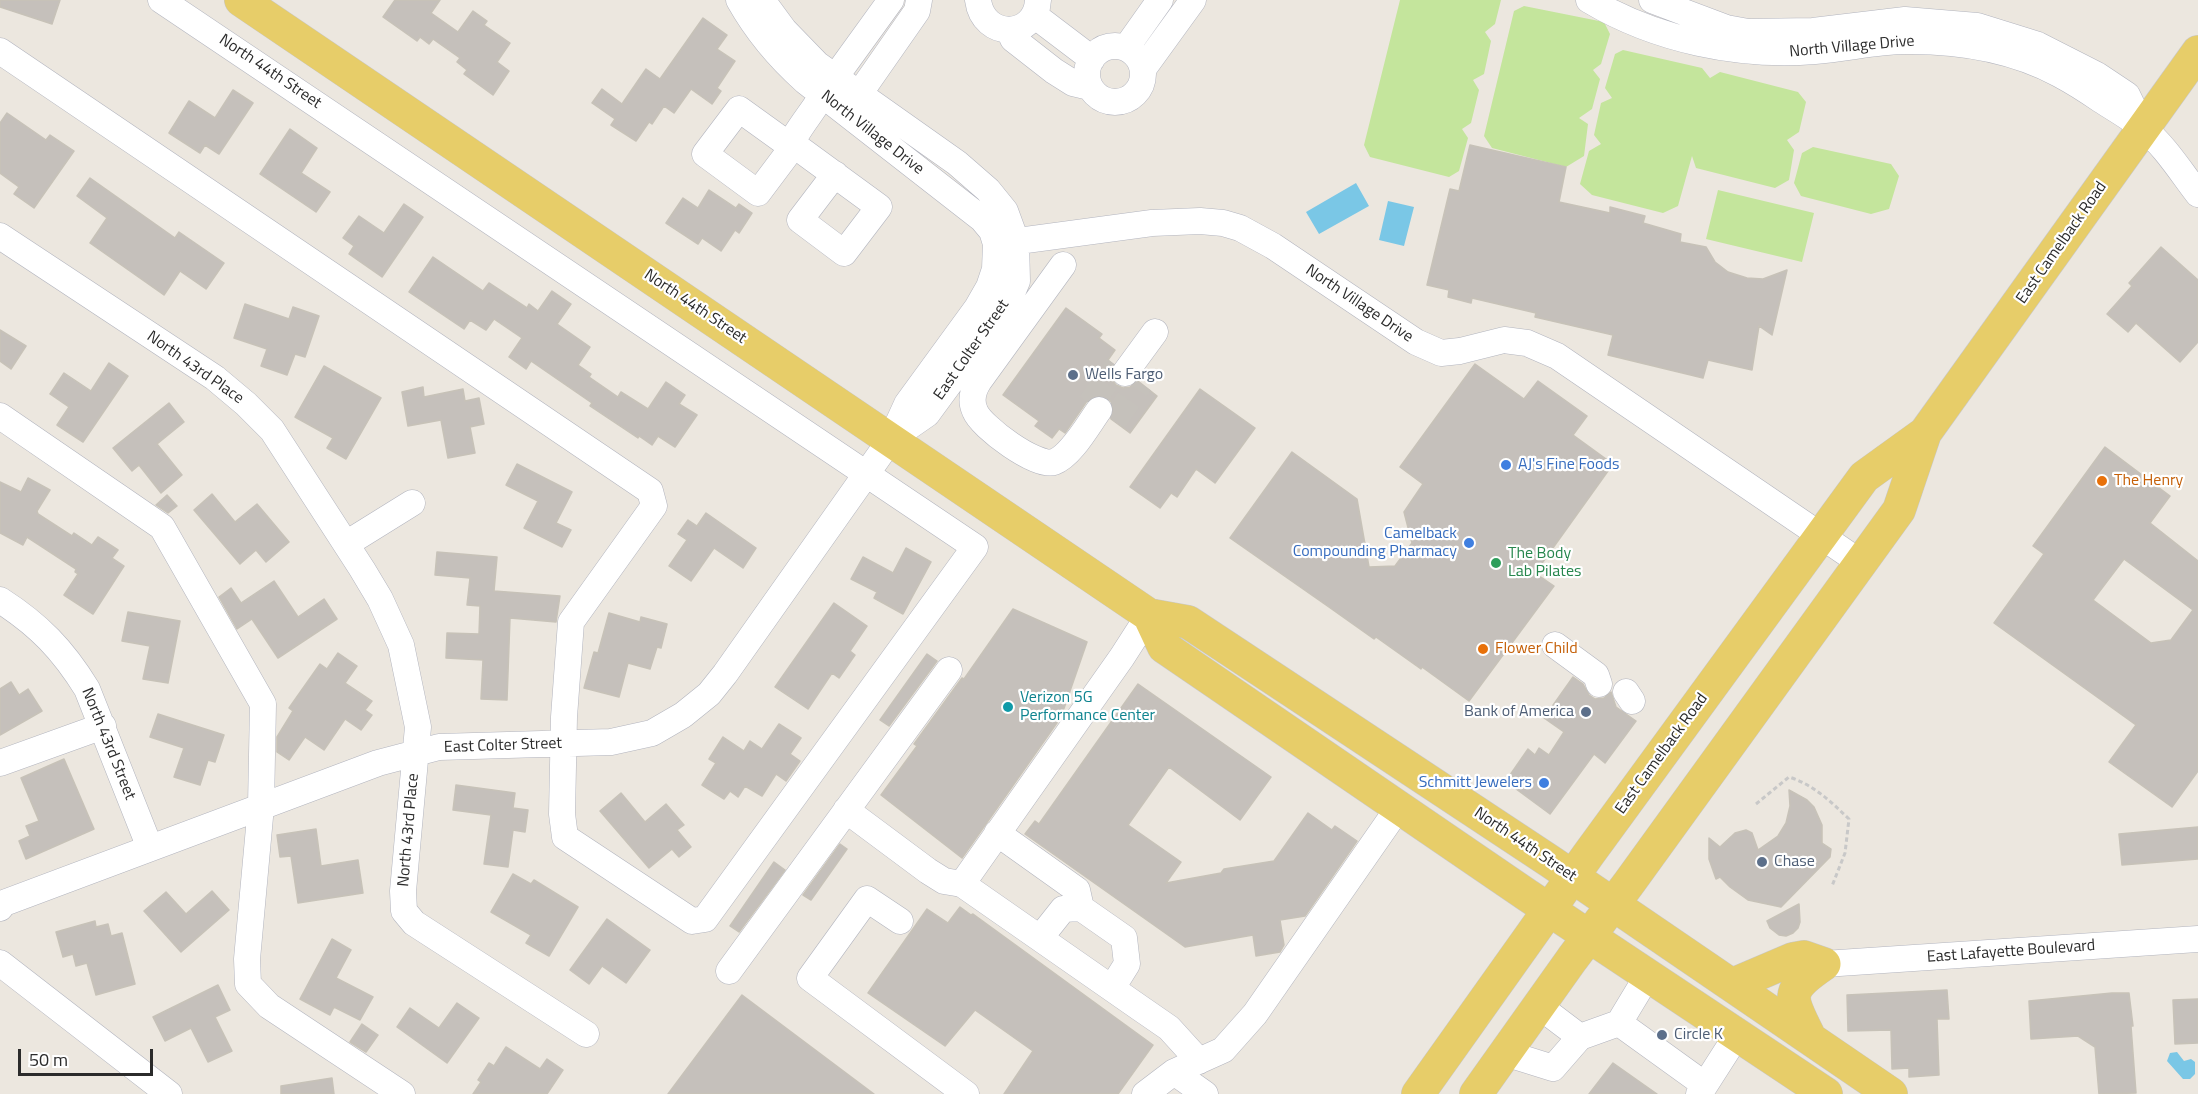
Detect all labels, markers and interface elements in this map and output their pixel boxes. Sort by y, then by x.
street label: North 44th Street [215,31,325,113]
street label: North Village Drive [1789,32,1915,62]
street label: North Village Drive [817,87,927,179]
street label: East Camelback Road [2013,178,2111,308]
street label: North Village Drive [1302,261,1416,347]
street label: North 44th Street [640,266,750,348]
street label: East Colter Street [930,296,1014,404]
street label: North 43rd Place [143,327,247,409]
place label: Wells Fargo [1085,365,1163,385]
marker: Wells Fargo [1066,368,1080,382]
place label: AJ's Fine Foods [1518,455,1619,475]
marker: AJ's Fine Foods [1499,458,1513,472]
place label: The Henry [2114,471,2183,491]
marker: The Henry [2095,474,2109,488]
place label: Camelback Compounding Pharmacy [1293,524,1457,562]
marker: Camelback Compounding Pharmacy [1462,536,1476,550]
place label: The Body Lab Pilates [1508,544,1581,582]
marker: The Body Lab Pilates [1489,556,1503,570]
place label: Flower Child [1495,639,1578,659]
marker: Flower Child [1476,642,1490,656]
street label: North 43rd Street [77,685,139,803]
place label: Verizon 5G Performance Center [1020,688,1155,726]
street label: East Camelback Road [1612,690,1712,818]
marker: Verizon 5G Performance Center [1001,700,1015,714]
place label: Bank of America [1464,702,1574,722]
marker: Bank of America [1579,705,1593,719]
street label: East Colter Street [444,734,562,758]
street label: North 43rd Place [394,772,424,888]
place label: Schmitt Jewelers [1419,773,1532,793]
marker: Schmitt Jewelers [1537,776,1551,790]
street label: North 44th Street [1470,804,1580,886]
place label: Chase [1774,852,1815,872]
marker: Chase [1755,855,1769,869]
street label: East Lafayette Boulevard [1926,937,2096,967]
place label: Circle K [1674,1025,1723,1045]
marker: Circle K [1655,1028,1669,1042]
scale bar [21,1037,156,1075]
text: 50 m [29,1046,68,1073]

